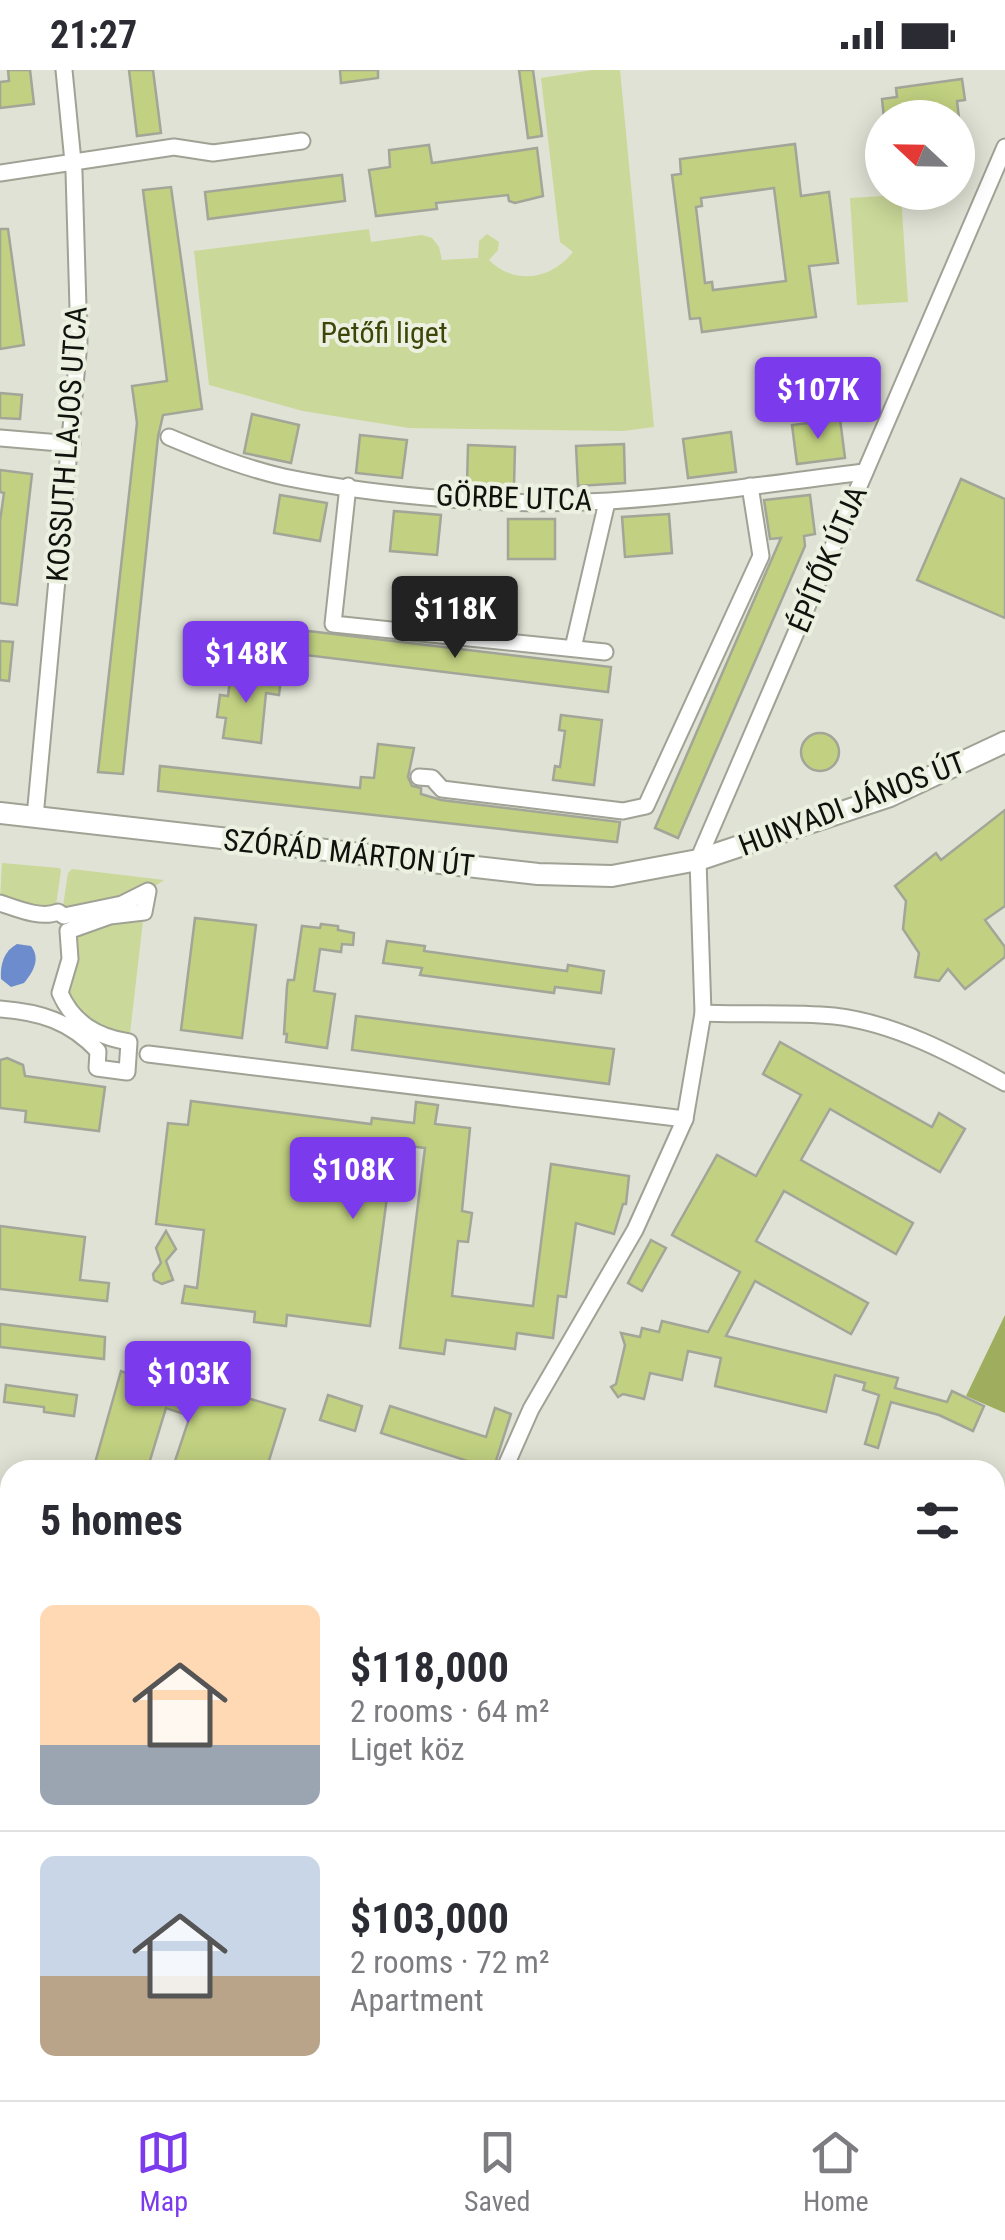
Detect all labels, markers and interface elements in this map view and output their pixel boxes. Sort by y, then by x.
text: 21:27 [50,13,137,57]
north arrow [865,100,975,210]
map controls [865,100,975,210]
street label: KOSSUTH LAJOS UTCA [39,305,94,583]
park label: Petőfi liget [320,315,448,350]
pin: $107K [748,357,888,442]
text: $107K [777,370,859,408]
street label: GÖRBE UTCA [435,477,593,518]
street label: ÉPÍTŐK ÚTJA [781,480,874,637]
pin: $118K [385,576,525,661]
text: $118K [414,589,496,627]
pin: $148K [176,621,316,706]
text: $148K [205,634,287,672]
street label: HUNYADI JÁNOS ÚT [734,744,970,863]
street label: SZÓRÁD MÁRTON ÚT [222,822,476,883]
pin: $108K [283,1137,423,1222]
text: $108K [312,1150,394,1188]
pin: $103K [118,1341,258,1426]
text: $103K [147,1354,229,1392]
icon: filters [910,1493,965,1548]
text: 5 homes [40,1496,183,1545]
text: $118,000 [350,1643,509,1692]
icon: home [120,1645,240,1765]
text: 2 rooms · 64 m² [350,1692,549,1730]
text: Liget köz [350,1730,464,1768]
text: $103,000 [350,1894,509,1943]
icon: home [120,1896,240,2016]
text: 2 rooms · 72 m² [350,1943,549,1981]
text: Apartment [350,1981,484,2019]
tab: Map [136,2125,191,2218]
tab: Saved [464,2125,530,2218]
tab: Home [803,2125,869,2218]

